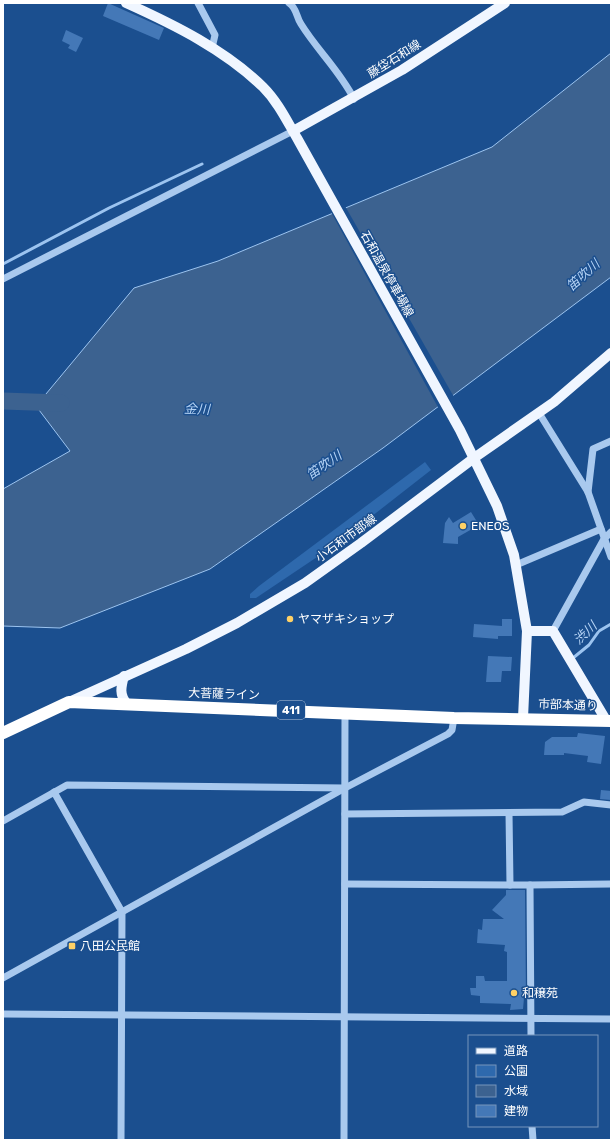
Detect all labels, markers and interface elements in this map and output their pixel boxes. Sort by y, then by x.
street label: 藤垈石和線 [365,37,423,81]
street label: 石和温泉停車場線 [358,229,416,319]
water label: 笛吹川 [563,255,604,294]
water label: 金川 [184,401,212,417]
water label: 笛吹川 [304,447,346,482]
street label: 小石和市部線 [313,511,379,565]
place label: ENEOS [471,519,509,533]
marker: ENEOS [458,521,468,531]
place label: ヤマザキショップ [298,612,394,626]
marker: ヤマザキショップ [285,614,295,624]
water label: 渋川 [570,617,601,647]
street label: 大菩薩ライン [188,686,260,702]
street label: 市部本通り [538,697,598,713]
road number: 411 [277,701,305,719]
place label: 八田公民館 [80,939,140,953]
marker: 八田公民館 [67,941,77,951]
place label: 和穣苑 [522,986,558,1000]
marker: 和穣苑 [509,988,519,998]
legend [468,1035,598,1127]
text: 道路 [504,1044,528,1058]
text: 公園 [504,1064,528,1078]
text: 水域 [504,1084,528,1098]
text: 建物 [504,1104,528,1118]

